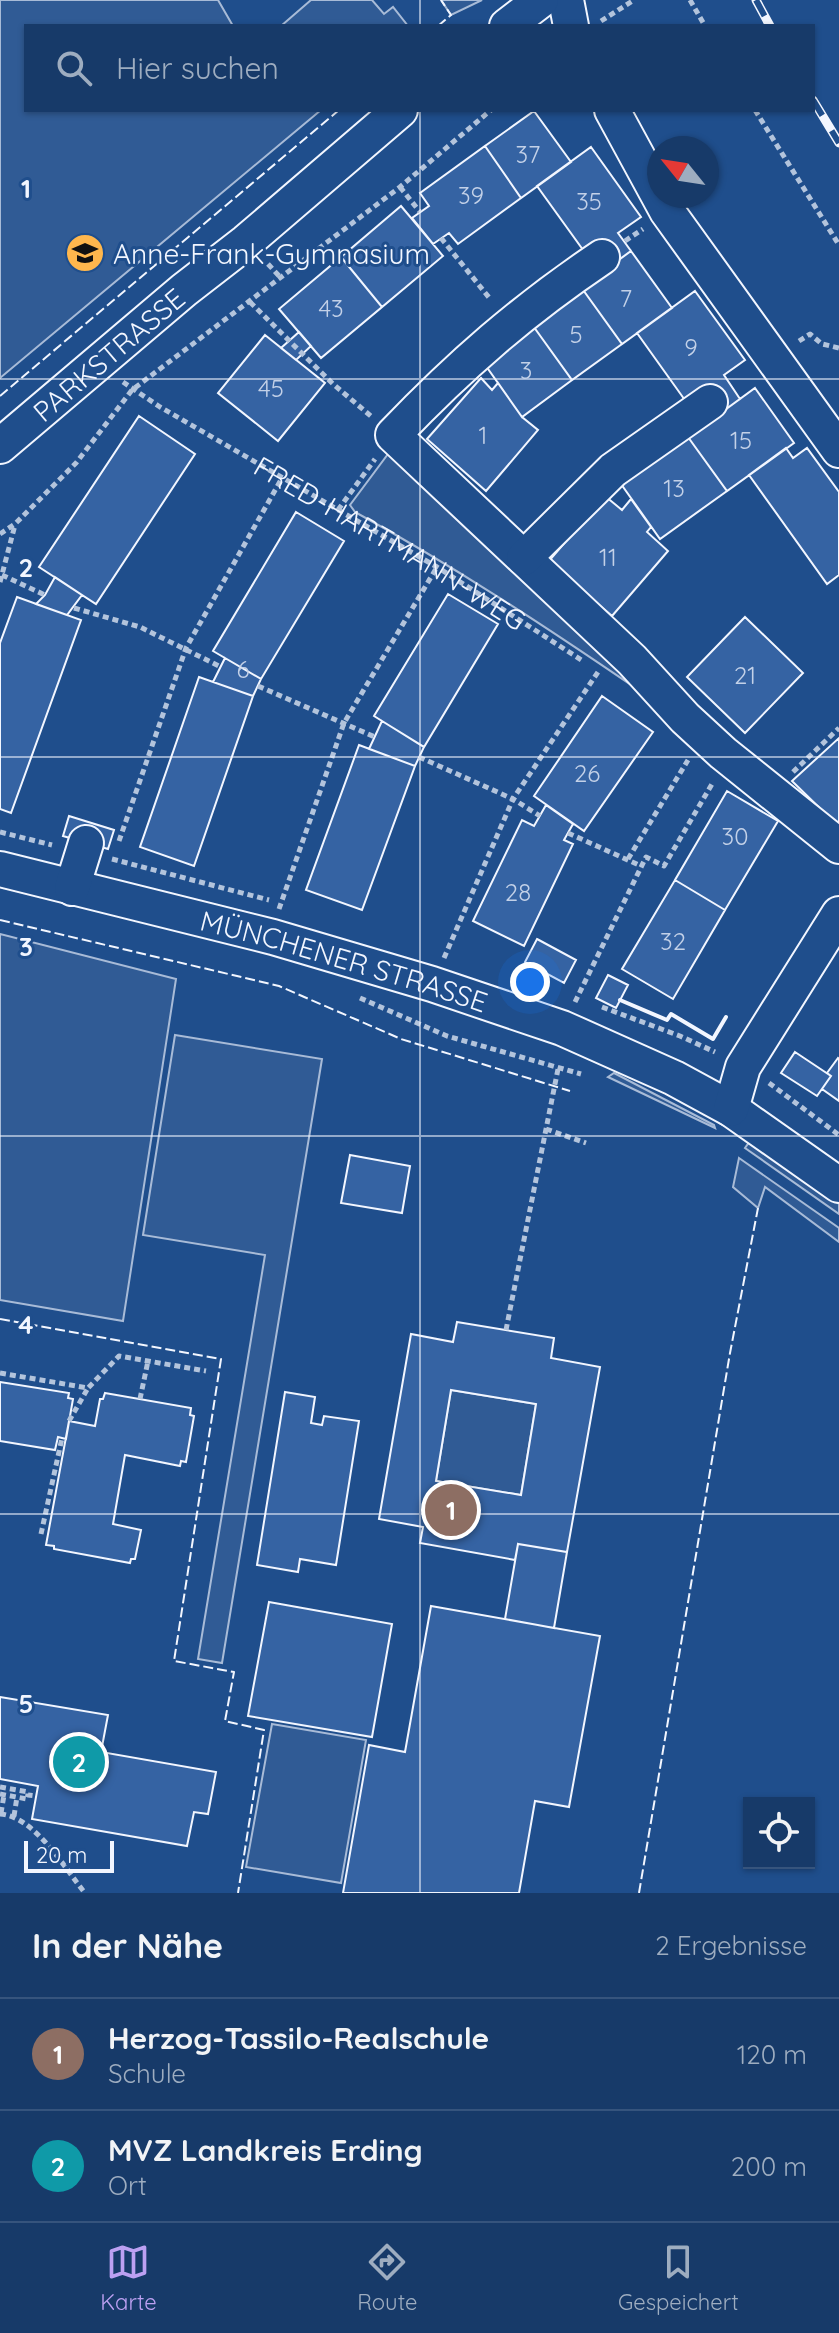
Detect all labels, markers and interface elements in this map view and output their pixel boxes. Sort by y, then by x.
search box [24,24,815,112]
icon: search [52,46,96,90]
text: Hier suchen [116,49,279,87]
north arrow [647,136,719,208]
house number: 37 [516,139,540,169]
text: 1 [21,172,31,205]
house number: 39 [458,180,484,210]
house number: 35 [576,186,602,216]
school or university icon: Anne-Frank-Gymnasium [64,232,106,274]
place label: Anne-Frank-Gymnasium [113,236,430,271]
street label: PARKSTRASSE [25,280,191,428]
house number: 7 [620,283,632,313]
house number: 43 [318,293,344,323]
house number: 5 [569,319,583,349]
house number: 9 [684,332,698,362]
house number: 3 [520,355,532,385]
house number: 45 [258,373,284,403]
house number: 1 [479,420,487,450]
house number: 15 [730,425,752,455]
street label: FRED-HARTMANN-WEG [248,448,533,637]
house number: 13 [663,473,685,503]
house number: 11 [599,542,617,572]
text: 2 [19,551,33,584]
house number: 6 [237,654,250,684]
house number: 21 [734,660,756,690]
house number: 26 [574,758,600,788]
house number: 30 [722,821,748,851]
house number: 28 [505,877,531,907]
street label: MÜNCHENER STRASSE [197,902,492,1019]
house number: 32 [660,926,686,956]
text: 3 [19,930,33,963]
your location [510,962,550,1002]
text: 4 [18,1308,34,1341]
pin: 1 [425,1480,477,1540]
text: 5 [19,1687,33,1720]
pin: 2 [53,1732,105,1792]
map controls [743,1797,815,1869]
button: locate [743,1797,815,1869]
scale bar [24,1837,114,1873]
text: 20 m [36,1841,87,1869]
text: In der Nähe [32,1924,223,1967]
text: 2 Ergebnisse [655,1929,807,1962]
text: Herzog-Tassilo-Realschule [108,2019,489,2057]
text: 1 [53,2038,63,2071]
text: 120 m [737,2038,807,2071]
text: Schule [108,2057,186,2090]
text: MVZ Landkreis Erding [108,2131,423,2169]
text: 2 [51,2150,65,2183]
text: 200 m [731,2150,807,2183]
text: Ort [108,2169,147,2202]
tab: Karte [100,2240,157,2316]
tab: Route [357,2240,417,2316]
tab: Gespeichert [618,2240,739,2316]

